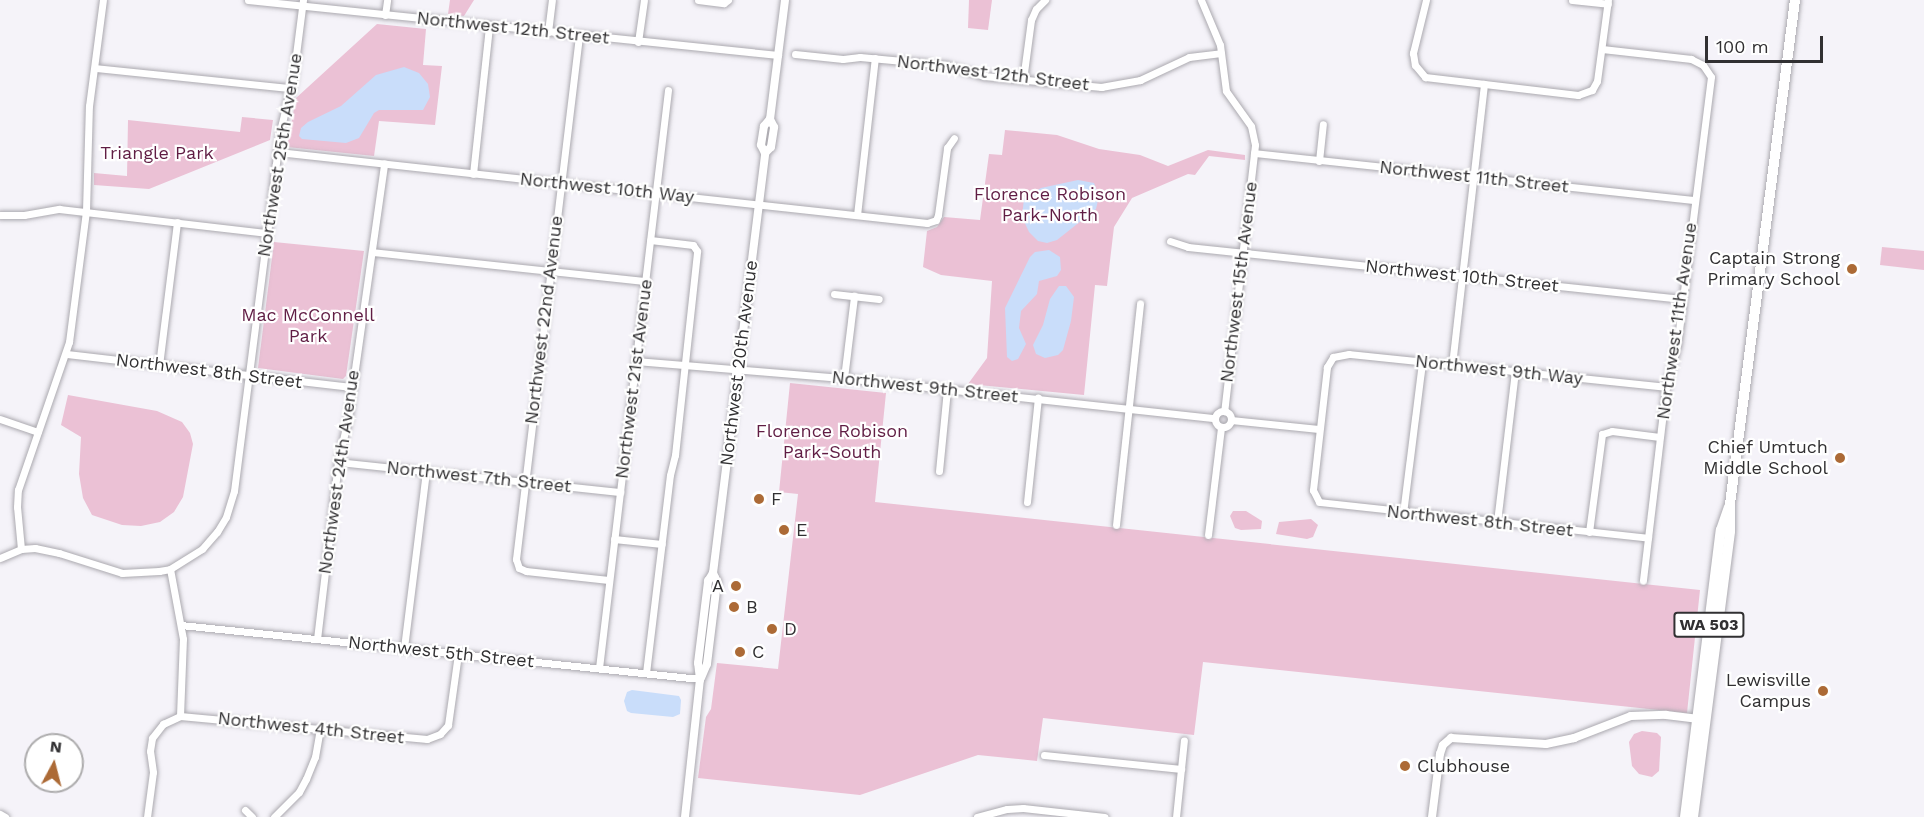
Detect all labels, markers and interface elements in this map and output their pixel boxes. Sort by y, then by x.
street label: Northwest 12th Street [415,7,611,49]
scale bar [1708,24,1826,62]
text: 100 m [1716,36,1769,57]
street label: Northwest 12th Street [895,50,1091,96]
street label: Northwest 25th Avenue [253,51,307,259]
park label: Triangle Park [100,142,214,164]
street label: Northwest 11th Street [1378,156,1570,198]
street label: Northwest 10th Way [518,168,696,208]
street label: Northwest 15th Avenue [1216,180,1262,384]
park label: Florence Robison Park-North [974,184,1126,226]
street label: Northwest 22nd Avenue [520,214,568,426]
street label: Northwest 11th Avenue [1652,220,1702,422]
place label: Captain Strong Primary School [1707,248,1840,290]
street label: Northwest 10th Street [1364,255,1560,297]
street label: Northwest 20th Avenue [716,259,762,467]
marker: Captain Strong Primary School [1845,262,1859,276]
street label: Northwest 21st Avenue [611,278,657,480]
park label: Mac McConnell Park [241,305,375,348]
street label: Northwest 8th Street [115,349,303,393]
street label: Northwest 9th Way [1414,350,1584,390]
street label: Northwest 9th Street [831,366,1019,408]
street label: Northwest 24th Avenue [314,368,364,576]
park label: Florence Robison Park-South [756,421,908,464]
place label: Chief Umtuch Middle School [1703,437,1828,480]
marker: Chief Umtuch Middle School [1833,451,1847,465]
street label: Northwest 7th Street [385,457,573,497]
place label: F [771,488,782,510]
marker: F [752,492,766,506]
street label: Northwest 8th Street [1386,500,1574,542]
place label: E [796,519,807,541]
marker: E [777,523,791,537]
place label: A [712,575,724,597]
marker: A [729,579,743,593]
place label: B [746,596,758,618]
marker: B [727,600,741,614]
road number: WA 503 [1673,612,1745,638]
place label: D [784,618,797,640]
marker: D [765,622,779,636]
street label: Northwest 5th Street [347,631,535,673]
place label: C [752,641,764,663]
marker: C [733,645,747,659]
place label: Lewisville Campus [1726,670,1811,712]
marker: Lewisville Campus [1816,684,1830,698]
street label: Northwest 4th Street [217,707,405,749]
north arrow [24,733,84,793]
text: N [49,736,63,757]
place label: Clubhouse [1417,755,1510,777]
marker: Clubhouse [1398,759,1412,773]

